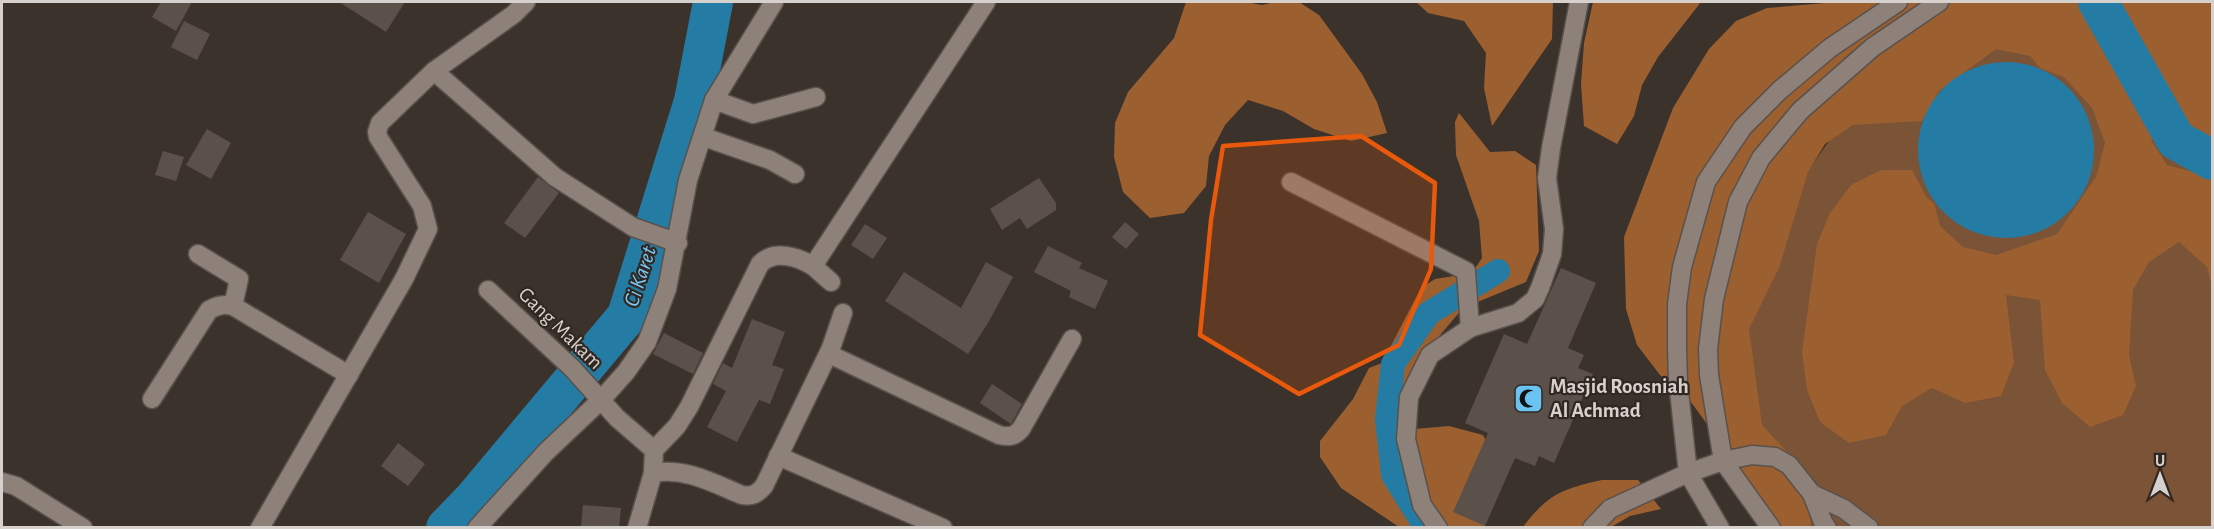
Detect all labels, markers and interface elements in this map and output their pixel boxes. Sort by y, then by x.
water label: Ci Karet [620,243,660,309]
street label: Gang Makam [515,283,607,373]
place label: Masjid Roosniah Al Achmad [1550,376,1689,421]
mosque icon: Masjid Roosniah Al Achmad [1513,382,1545,414]
north arrow [2130,445,2190,505]
text: U [2155,453,2165,469]

